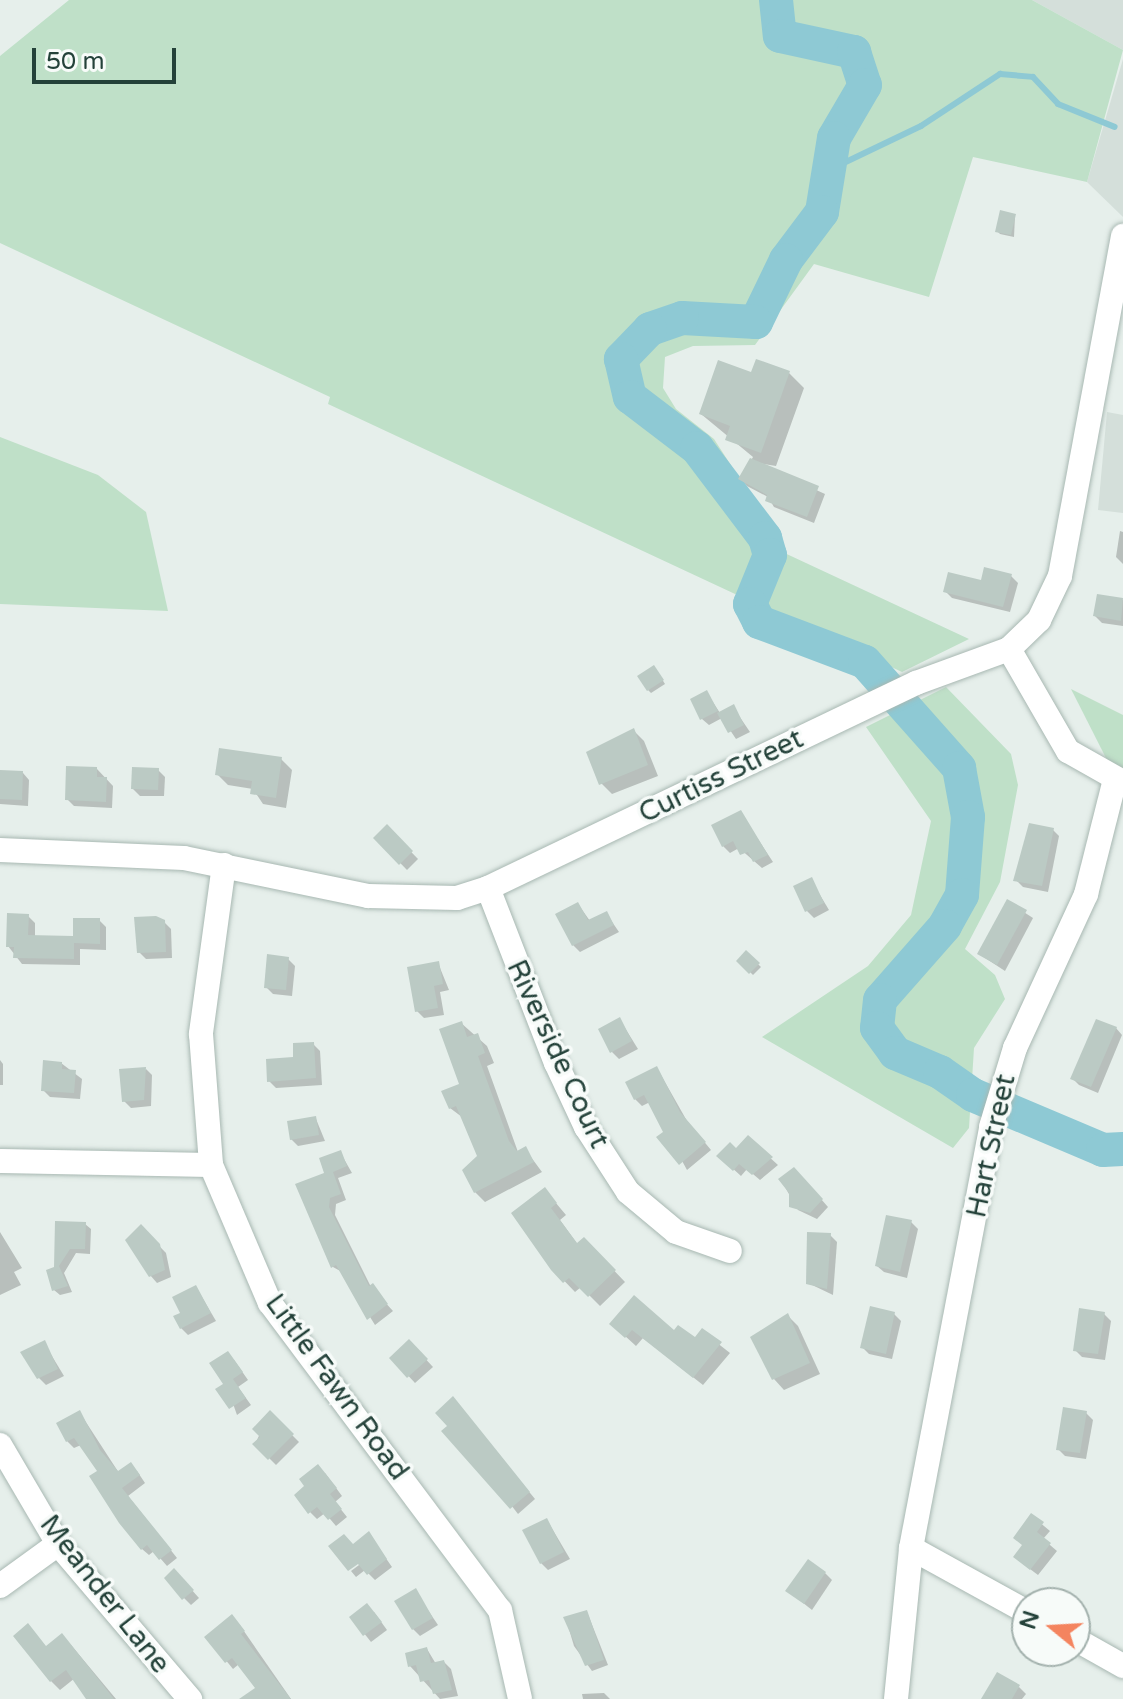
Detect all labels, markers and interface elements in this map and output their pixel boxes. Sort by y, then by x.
scale bar [36,32,180,82]
text: 50 m [46,47,104,76]
street label: Curtiss Street [633,722,809,830]
street label: Riverside Court [500,955,616,1153]
street label: Hart Street [959,1071,1023,1221]
street label: Little Fawn Road [258,1287,416,1487]
street label: Meander Lane [33,1508,177,1680]
north arrow [1011,1587,1091,1667]
text: N [1015,1608,1045,1633]

